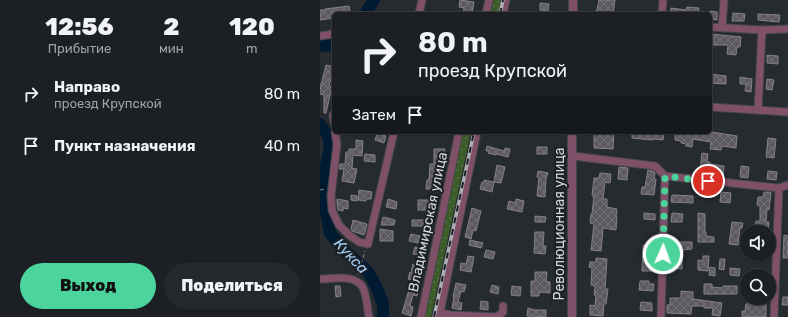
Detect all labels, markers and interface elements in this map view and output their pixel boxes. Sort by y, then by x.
text: 12:56 [45,13,114,41]
text: 2 [163,13,179,41]
text: 120 [229,13,275,41]
text: 80 m [418,26,488,59]
icon: right [352,28,404,80]
text: Прибытие [48,41,111,56]
text: мин [159,41,184,56]
text: m [246,41,258,56]
text: проезд Крупской [418,60,567,82]
text: Направо [54,78,120,96]
icon: right [20,83,42,105]
text: 80 m [264,85,300,103]
text: проезд Крупской [54,96,162,111]
icon: arrive [404,104,426,126]
text: Затем [352,106,396,124]
icon: arrive [20,135,42,157]
text: Пункт назначения [54,137,196,155]
text: 40 m [264,137,300,155]
street label: Революционная улица [551,147,568,301]
street label: Владимирская улица [405,150,451,294]
pin [691,164,725,198]
icon: arrive [697,170,719,192]
map controls [740,225,776,305]
button: sound [740,225,776,261]
position arrow [642,233,684,275]
water label: Кукса [330,235,372,278]
button: Выход [20,263,156,309]
button: Поделиться [164,263,300,309]
button: search [740,269,776,305]

